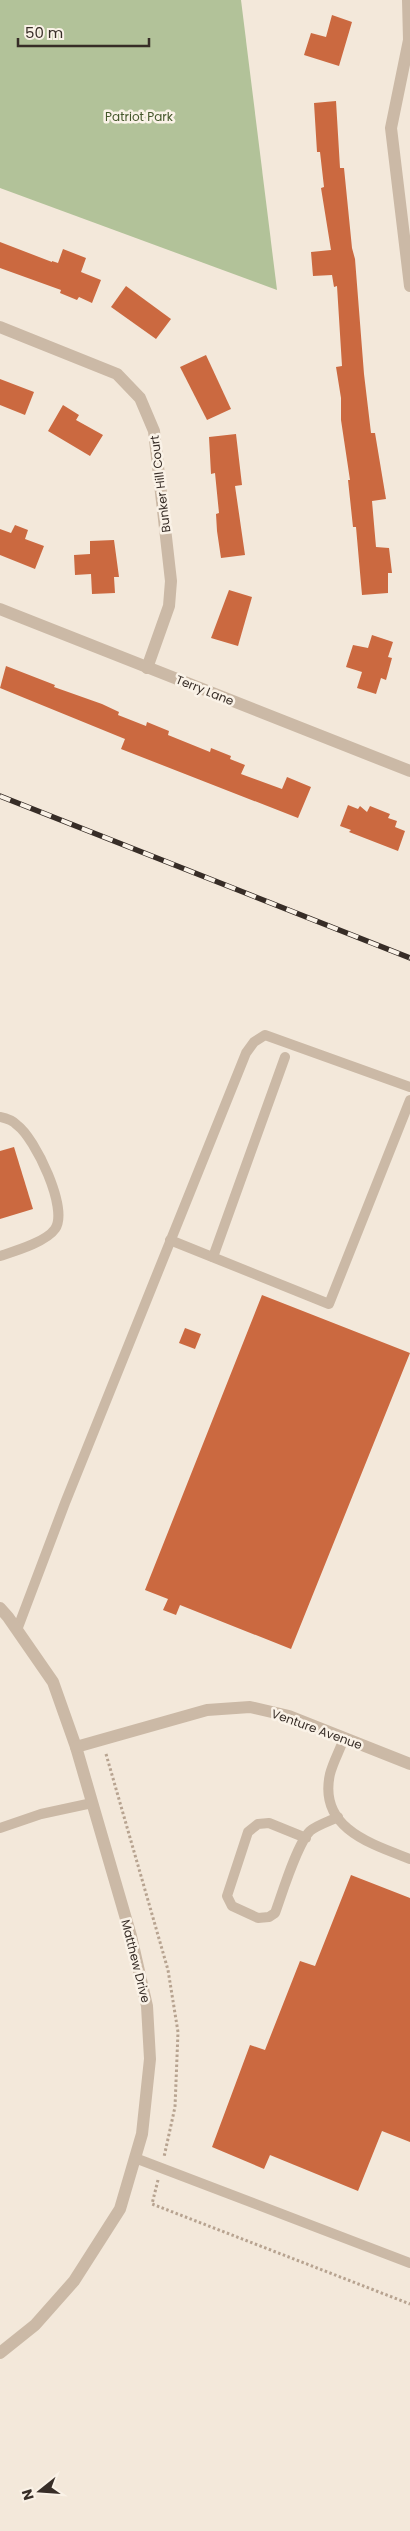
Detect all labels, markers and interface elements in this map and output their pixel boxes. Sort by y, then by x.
scale bar [18,15,149,47]
text: 50 m [25,22,63,43]
park label: Patriot Park [105,108,174,125]
street label: Bunker Hill Court [146,434,174,534]
street label: Terry Lane [173,671,237,709]
street label: Venture Avenue [269,1705,365,1753]
street label: Matthew Drive [117,1917,155,2005]
north arrow [15,2466,65,2516]
text: N [16,2487,39,2503]

